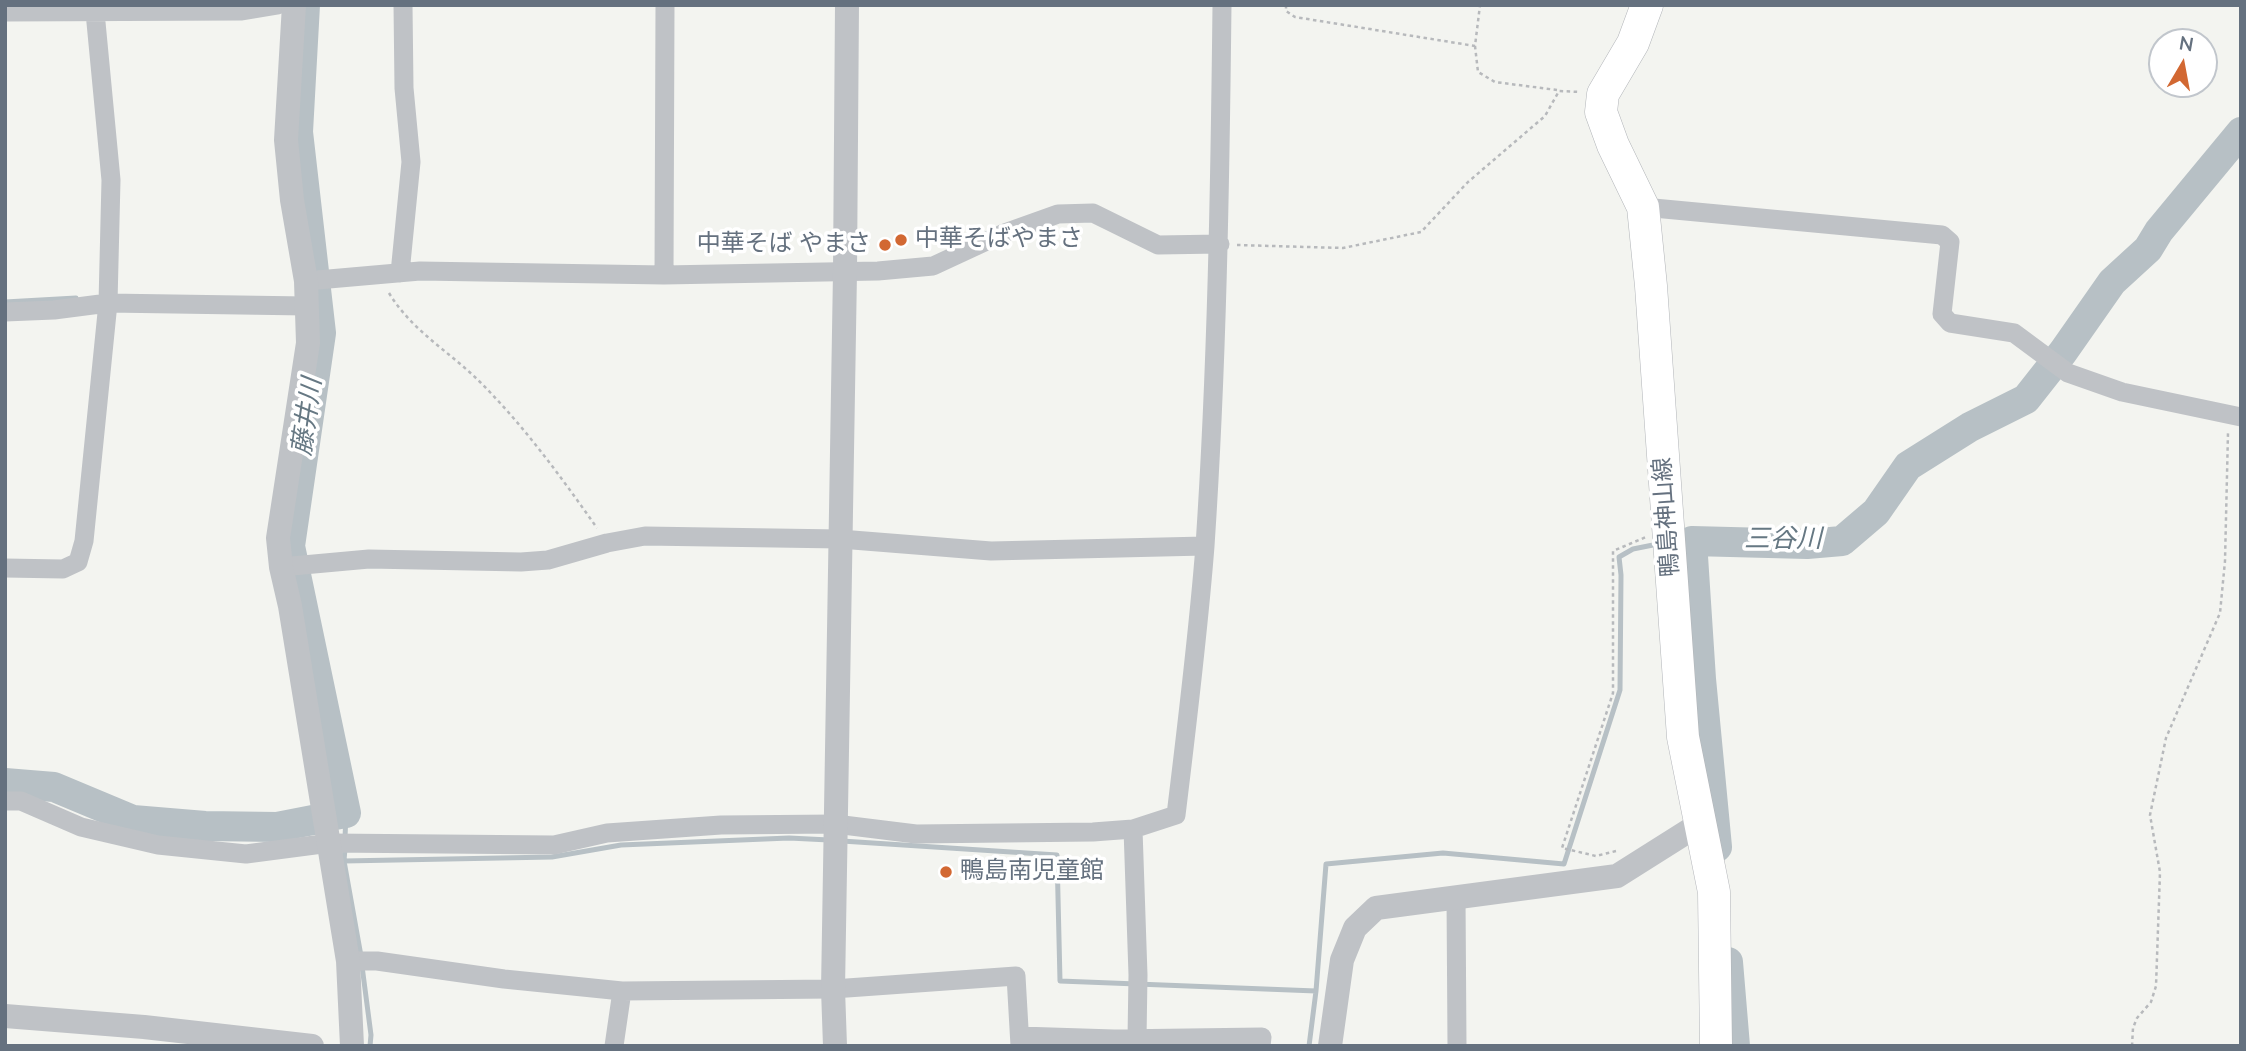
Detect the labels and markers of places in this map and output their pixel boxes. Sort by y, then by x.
place label: 中華そばやまさ [915,226,1083,254]
place label: 中華そば やまさ [697,231,871,259]
marker: 中華そばやまさ [893,232,909,248]
marker: 中華そば やまさ [877,237,893,253]
place label: 鴨島南児童館 [960,858,1104,886]
marker: 鴨島南児童館 [938,864,954,880]

